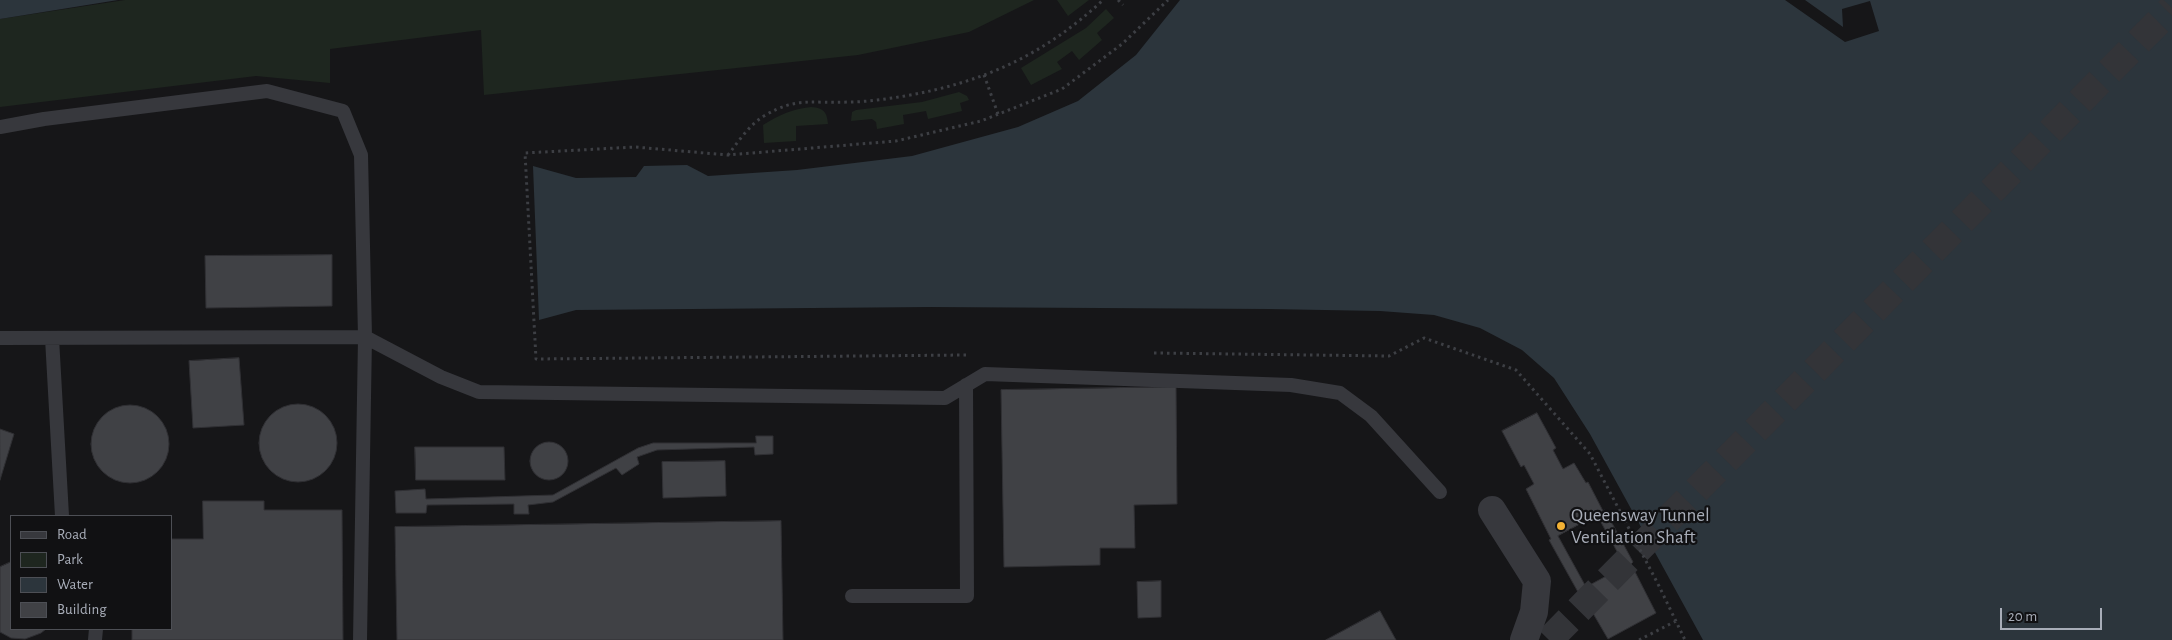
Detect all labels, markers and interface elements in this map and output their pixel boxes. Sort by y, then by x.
place label: Queensway Tunnel Ventilation Shaft [1571,504,1710,548]
legend [10,515,172,630]
marker: Queensway Tunnel Ventilation Shaft [1555,520,1567,532]
text: Road [57,527,87,542]
text: Park [57,552,83,567]
text: Water [57,577,93,592]
scale bar [2002,598,2104,630]
text: Building [57,602,107,617]
text: 20 m [2008,609,2037,624]

